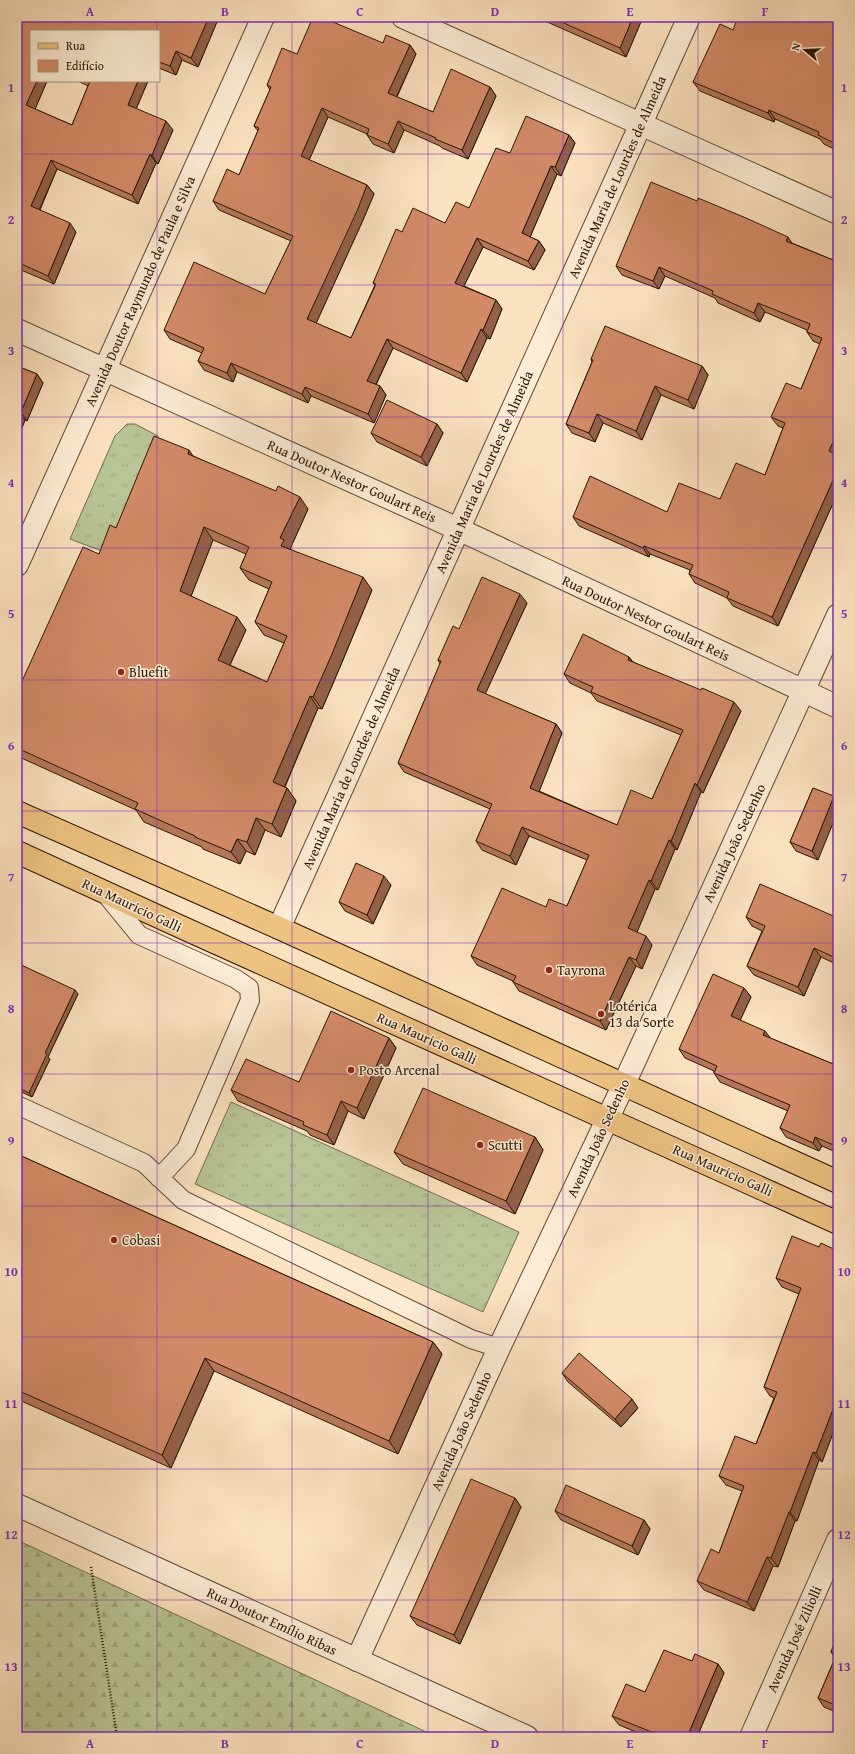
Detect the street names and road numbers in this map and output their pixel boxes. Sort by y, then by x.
street label: Avenida Maria de Lourdes de Almeida [563,72,671,282]
street label: Avenida Doutor Raymundo de Paula e Silva [80,172,200,409]
street label: Avenida Maria de Lourdes de Almeida [430,367,538,577]
street label: Rua Doutor Nestor Goulart Reis [264,435,440,527]
street label: Rua Doutor Nestor Goulart Reis [559,570,733,666]
street label: Avenida Maria de Lourdes de Almeida [297,663,405,873]
street label: Avenida João Sedenho [698,780,770,906]
street label: Rua Mauricio Galli [79,873,185,937]
street label: Rua Mauricio Galli [374,1007,480,1069]
street label: Avenida João Sedenho [562,1075,634,1201]
street label: Rua Mauricio Galli [670,1139,776,1201]
street label: Avenida João Sedenho [426,1368,496,1494]
street label: Rua Doutor Emílio Ribas [204,1582,340,1660]
street label: Avenida José Ziliolli [761,1582,827,1696]

